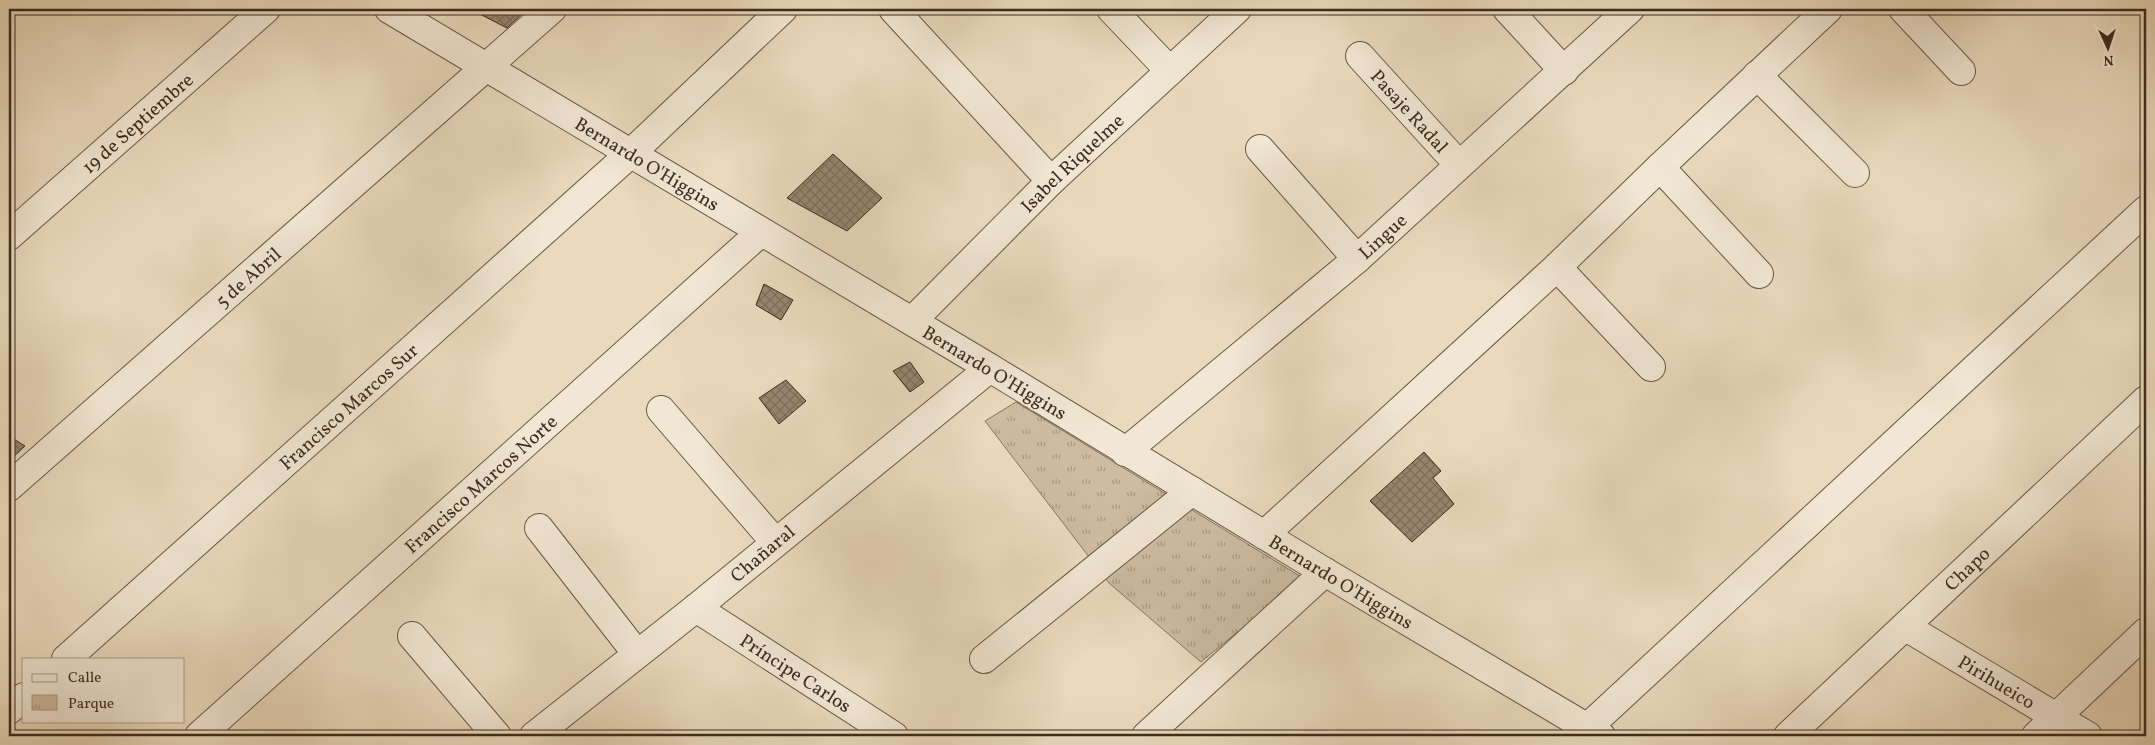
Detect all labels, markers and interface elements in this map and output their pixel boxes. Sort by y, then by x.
north arrow [2082,22,2132,72]
text: N [2103,50,2114,69]
street label: Pasaje Radal [1363,65,1453,160]
street label: 19 de Septiembre [77,68,200,181]
street label: Isabel Riquelme [1016,109,1131,219]
street label: Bernardo O'Higgins [569,112,724,218]
street label: Lingue [1354,208,1413,266]
street label: 5 de Abril [211,242,288,314]
street label: Bernardo O'Higgins [917,320,1071,427]
street label: Francisco Marcos Sur [275,338,425,477]
street label: Francisco Marcos Norte [400,410,564,561]
street label: Chañaral [725,520,801,589]
street label: Bernardo O'Higgins [1263,530,1417,636]
street label: Chapo [1939,542,1997,598]
street label: Príncipe Carlos [734,629,856,720]
street label: Pirihueico [1952,650,2039,716]
legend [22,658,185,722]
text: Calle [68,668,101,689]
text: Parque [68,694,114,715]

